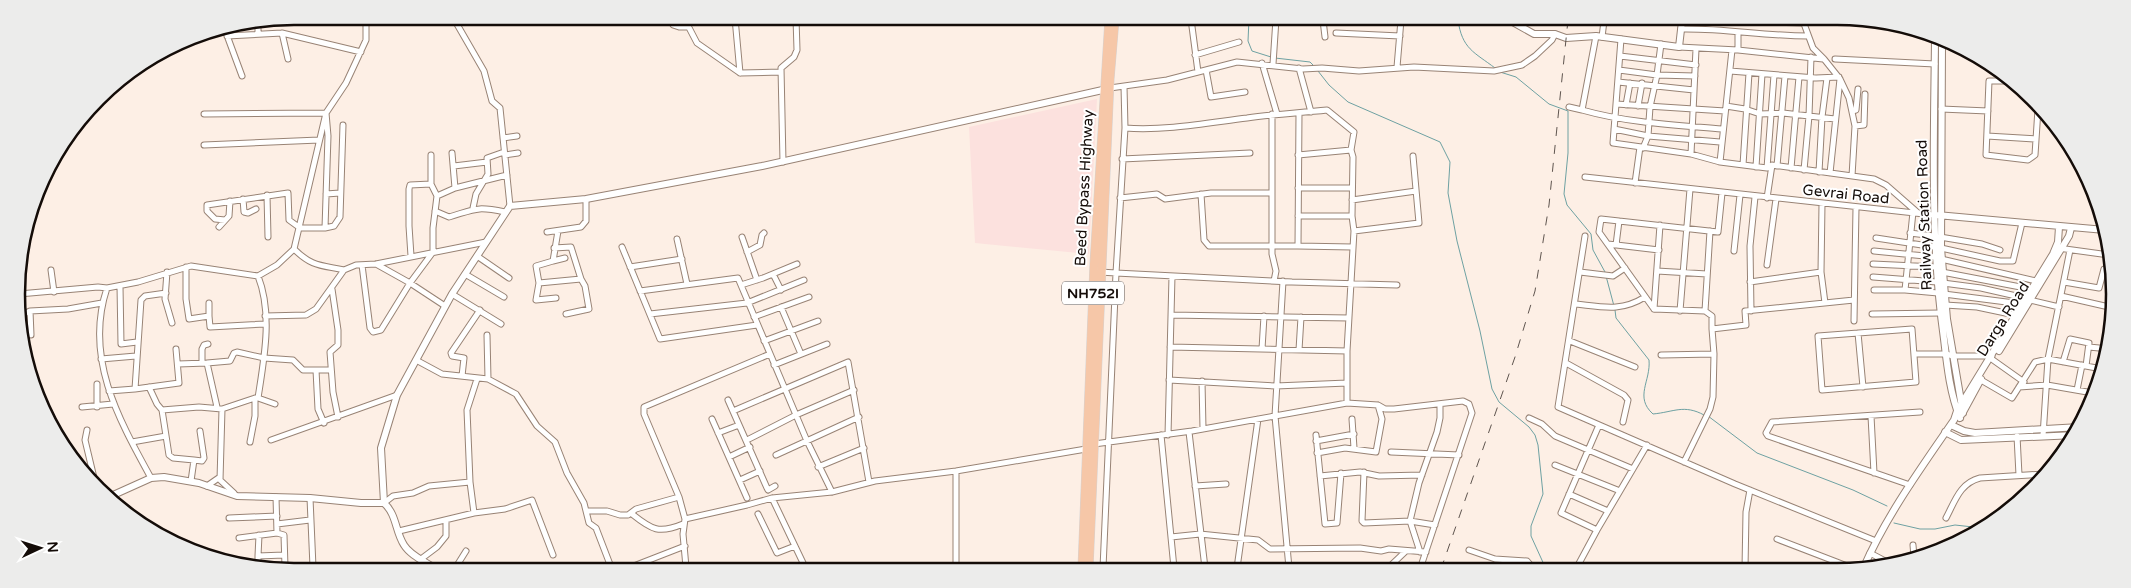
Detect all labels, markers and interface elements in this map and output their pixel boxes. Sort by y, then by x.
street label: Beed Bypass Highway [1071,109,1097,267]
street label: Railway Station Road [1912,139,1936,291]
street label: Gevrai Road [1802,180,1890,208]
street label: Darga Road [1973,278,2033,360]
road number: NH752I [1062,282,1124,304]
north arrow [15,523,65,573]
text: N [44,541,61,553]

